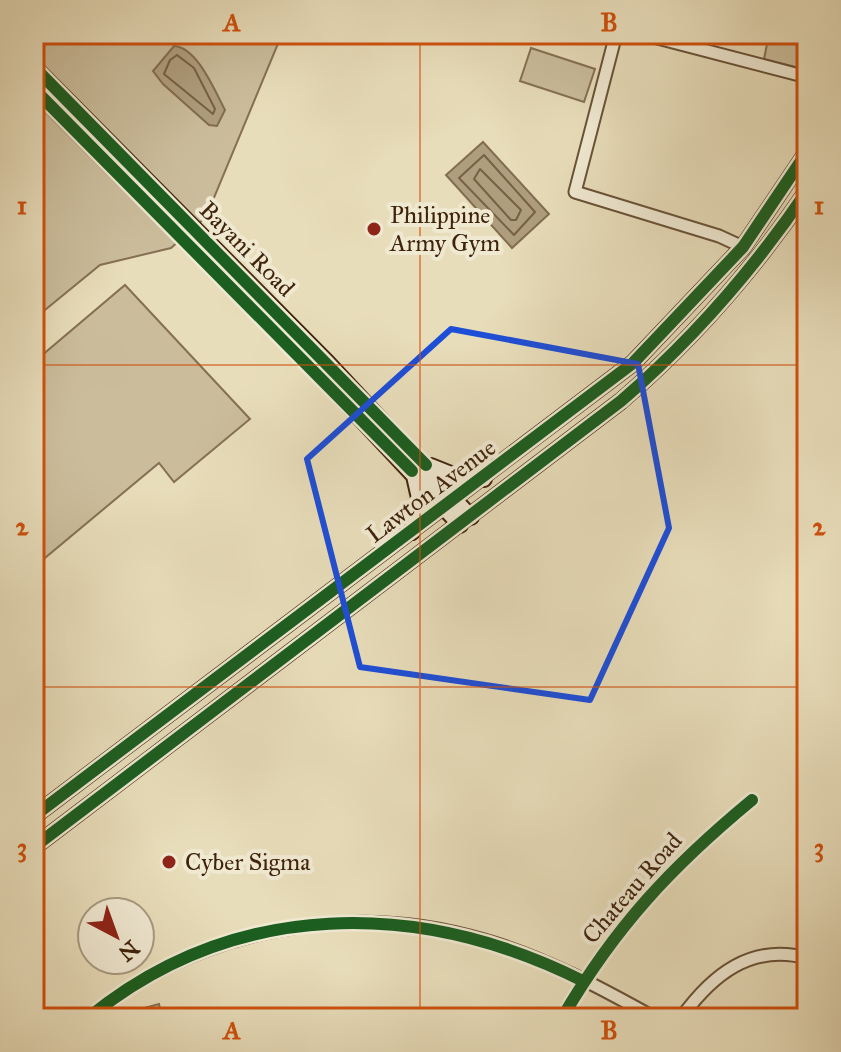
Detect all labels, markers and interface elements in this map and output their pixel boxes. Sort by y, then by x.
text: A [221,6,241,38]
text: B [600,6,618,38]
text: 1 [17,189,27,221]
text: 1 [814,189,824,221]
street label: Bayani Road [193,195,301,303]
place label: Philippine Army Gym [389,200,500,258]
marker: Philippine Army Gym [365,220,383,238]
street label: Lawton Avenue [360,433,502,549]
text: 2 [16,510,30,542]
text: 2 [813,510,827,542]
street label: Chateau Road [576,826,688,950]
text: 3 [17,831,27,863]
text: 3 [814,831,824,863]
place label: Cyber Sigma [185,847,311,877]
marker: Cyber Sigma [160,853,178,871]
north arrow [76,896,156,976]
text: N [113,934,145,967]
text: A [221,1014,241,1046]
text: B [600,1014,618,1046]

